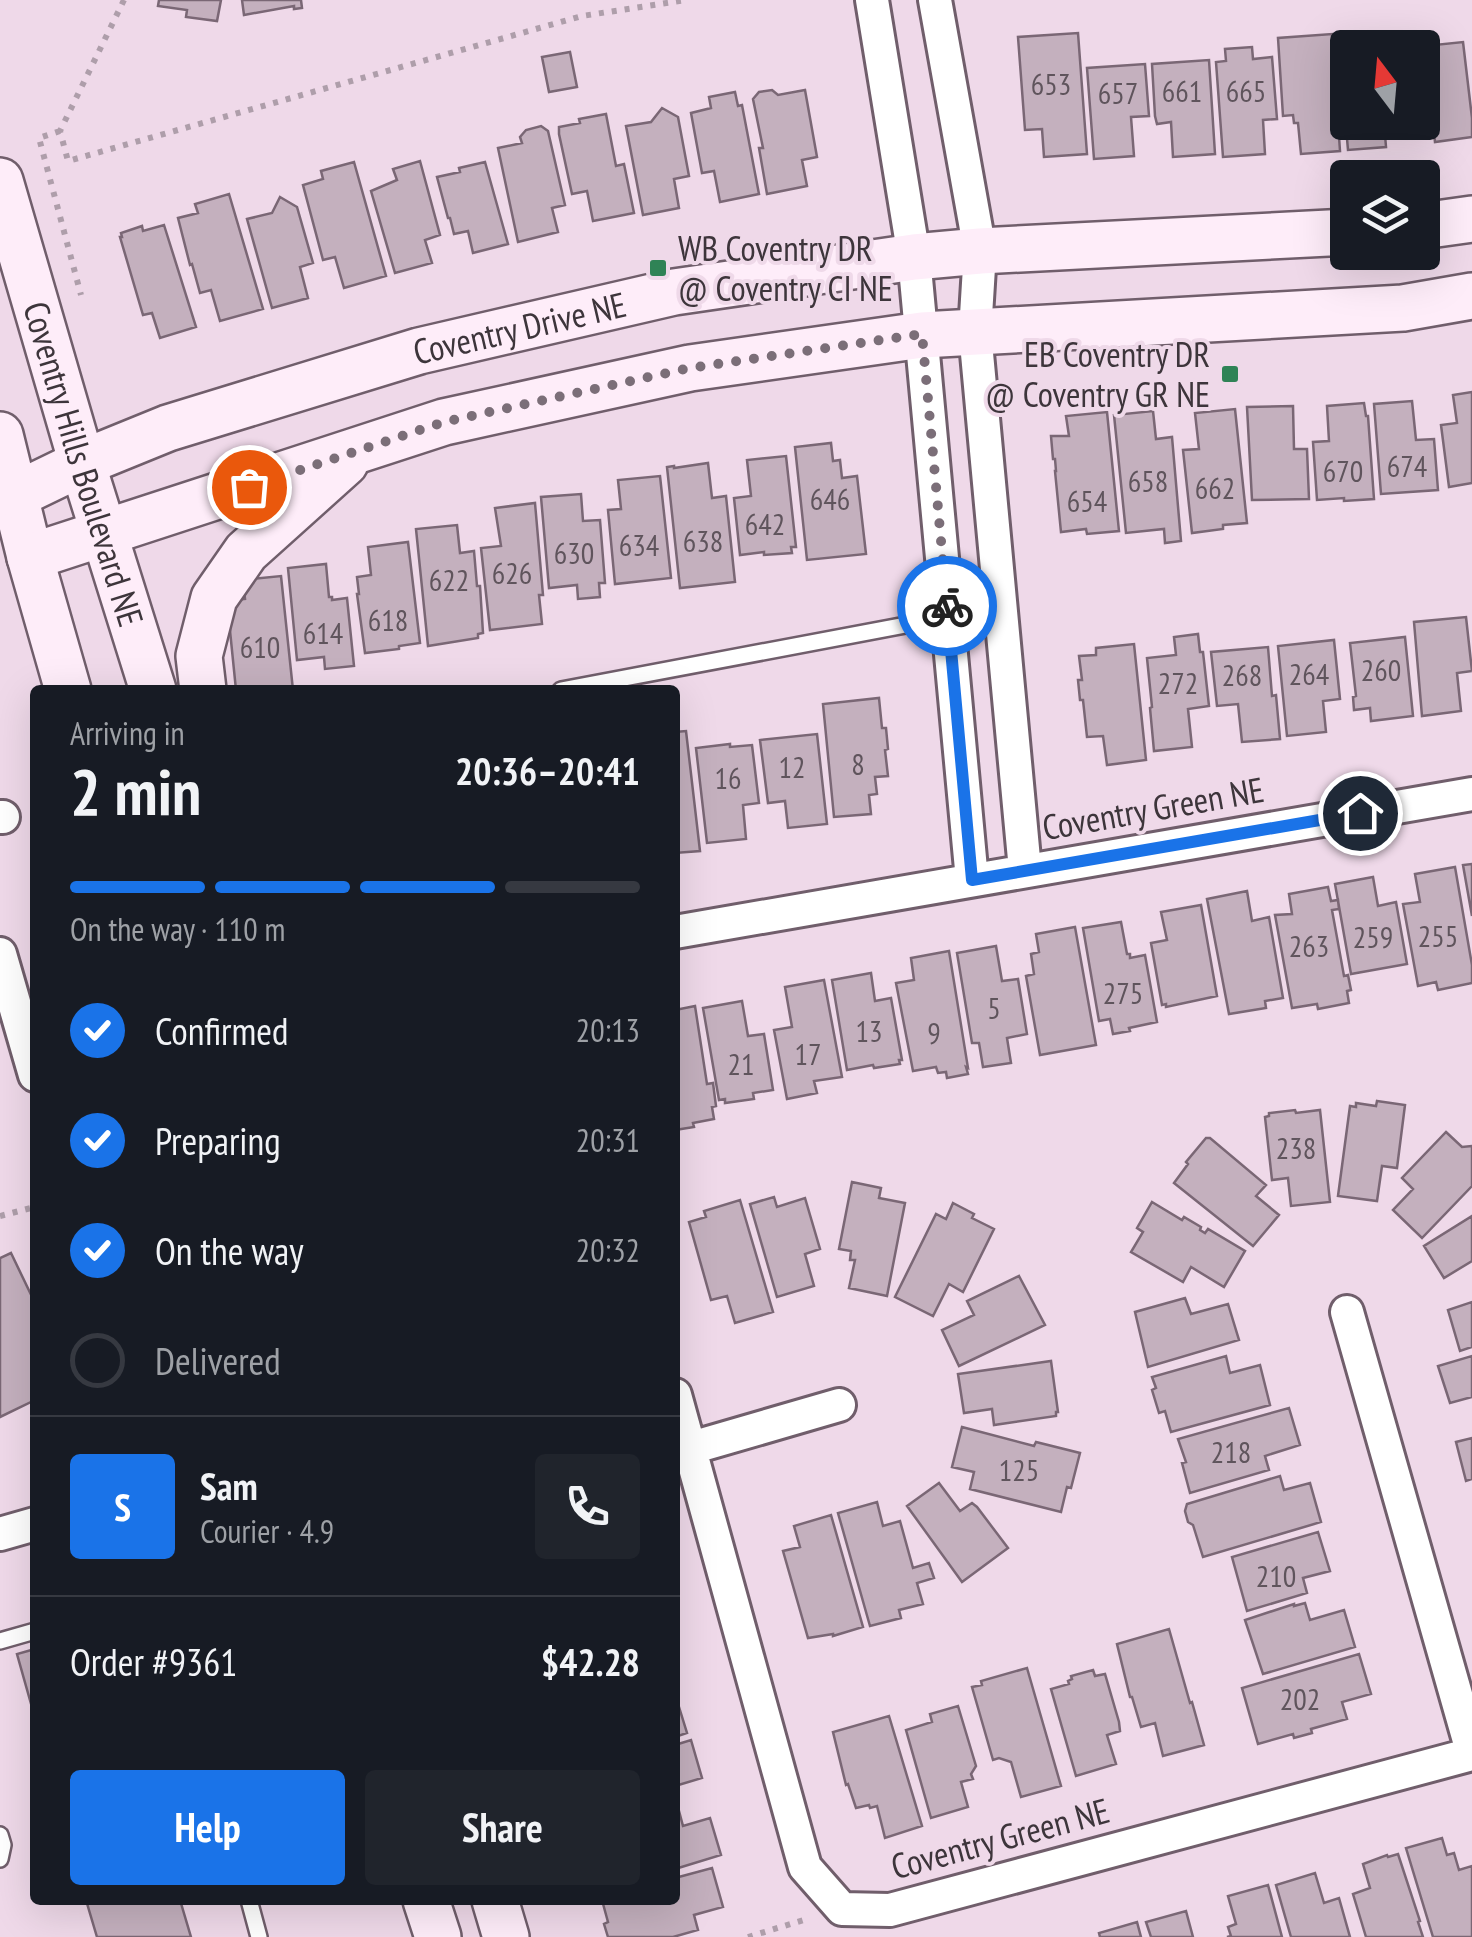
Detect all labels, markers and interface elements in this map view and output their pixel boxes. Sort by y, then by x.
north arrow [1330,30,1440,140]
map controls [1330,30,1440,270]
house number: 653 [1031,64,1071,103]
house number: 661 [1162,71,1202,110]
house number: 665 [1226,71,1266,110]
house number: 657 [1098,73,1138,112]
button: layers [1330,160,1440,270]
place label: WB Coventry DR @ Coventry CI NE [678,225,893,311]
marker: WB Coventry DR @ Coventry CI NE [647,257,669,279]
street label: Coventry Drive NE [409,281,631,375]
street label: Coventry Hills Boulevard NE [13,296,155,632]
place label: EB Coventry DR @ Coventry GR NE [985,331,1210,417]
marker: EB Coventry DR @ Coventry GR NE [1219,363,1241,385]
pin [207,445,292,530]
house number: 674 [1387,446,1427,485]
house number: 670 [1323,451,1363,490]
icon: bag [222,460,277,515]
house number: 658 [1128,461,1168,500]
house number: 662 [1195,468,1235,507]
house number: 646 [810,479,850,518]
house number: 654 [1067,481,1107,520]
house number: 642 [745,504,785,543]
house number: 638 [683,521,723,560]
house number: 634 [619,525,659,564]
house number: 630 [554,533,594,572]
house number: 626 [492,553,532,592]
courier [897,556,997,656]
house number: 622 [429,560,469,599]
icon: bike [920,579,975,634]
house number: 618 [368,600,408,639]
house number: 614 [303,613,343,652]
house number: 610 [240,627,280,666]
house number: 260 [1361,650,1401,689]
house number: 264 [1289,654,1329,693]
house number: 268 [1222,655,1262,694]
house number: 272 [1158,663,1198,702]
text: Arriving in [70,712,185,754]
house number: 8 [851,744,865,783]
text: 20:36–20:41 [455,746,640,795]
house number: 12 [779,747,806,786]
text: 2 min [70,749,201,833]
house number: 16 [715,758,742,797]
street label: Coventry Green NE [1039,766,1267,850]
pin [1318,771,1403,856]
icon: home [1333,786,1388,841]
text: On the way · 110 m [70,908,285,950]
house number: 255 [1418,916,1458,955]
house number: 259 [1353,917,1393,956]
house number: 263 [1289,926,1329,965]
house number: 275 [1103,973,1143,1012]
house number: 5 [987,988,1001,1027]
icon: check [70,1003,125,1058]
text: Confirmed [155,1006,288,1055]
text: 20:13 [576,1009,640,1051]
house number: 13 [856,1011,883,1050]
house number: 9 [927,1013,941,1052]
house number: 17 [795,1034,822,1073]
house number: 21 [728,1044,755,1083]
icon: check [70,1113,125,1168]
text: Preparing [155,1116,281,1165]
text: 20:31 [576,1119,640,1161]
house number: 238 [1276,1128,1316,1167]
icon: check [70,1223,125,1278]
text: On the way [155,1226,303,1275]
text: 20:32 [576,1229,640,1271]
text: Delivered [155,1336,281,1385]
house number: 218 [1211,1432,1251,1471]
house number: 125 [999,1450,1039,1489]
button: phone [535,1454,640,1559]
text: Sam [200,1461,258,1510]
text: S [114,1482,131,1531]
text: Courier · 4.9 [200,1510,334,1552]
house number: 210 [1256,1556,1296,1595]
text: Order #9361 [70,1637,237,1686]
text: $42.28 [541,1637,640,1686]
house number: 202 [1280,1679,1320,1718]
button: Help [70,1770,345,1885]
button: Share [365,1770,640,1885]
street label: Coventry Green NE [886,1787,1114,1889]

